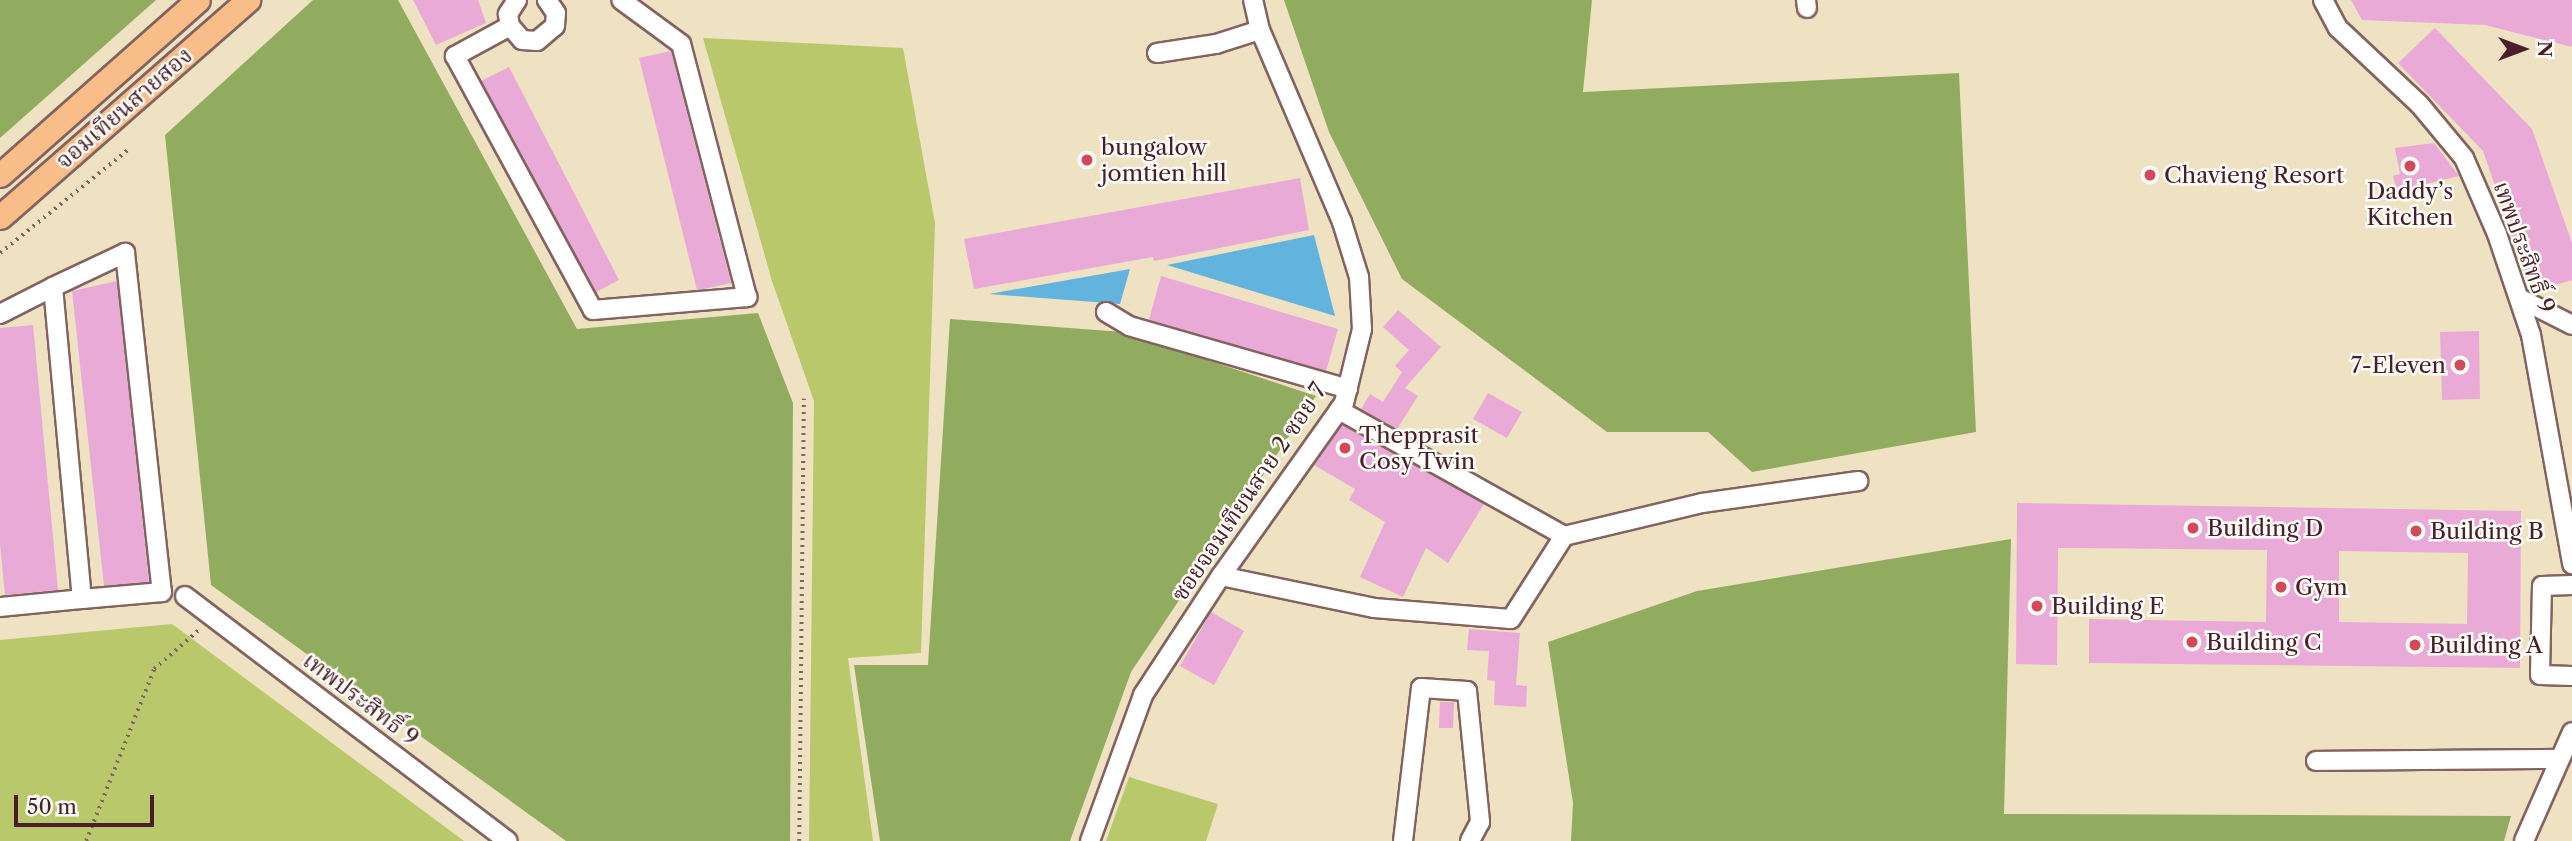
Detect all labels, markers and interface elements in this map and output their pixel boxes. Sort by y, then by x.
north arrow [2488,14,2558,84]
street label: จอมเทียนสายสอง [50,41,198,175]
text: N [2533,41,2556,57]
place label: bungalow jomtien hill [1101,133,1227,187]
marker: bungalow jomtien hill [1079,152,1095,168]
marker: Daddy’s Kitchen [2402,158,2418,174]
place label: Chavieng Resort [2164,161,2344,189]
marker: Chavieng Resort [2142,167,2158,183]
place label: Daddy’s Kitchen [2367,177,2453,231]
street label: เทพประสิทธิ์ 9 [2487,177,2561,317]
place label: 7-Eleven [2351,351,2446,379]
marker: 7-Eleven [2452,357,2468,373]
street label: ซอยจอมเทียนสาย 2 ซอย 7 [1166,378,1332,606]
place label: Thepprasit Cosy Twin [1359,421,1479,475]
marker: Thepprasit Cosy Twin [1337,440,1353,456]
place label: Building D [2207,514,2323,542]
place label: Building B [2430,517,2544,545]
marker: Building D [2185,520,2201,536]
marker: Building B [2408,523,2424,539]
place label: Gym [2295,573,2348,601]
marker: Gym [2273,579,2289,595]
place label: Building E [2051,592,2165,620]
marker: Building E [2029,598,2045,614]
place label: Building C [2206,628,2321,656]
place label: Building A [2429,631,2544,659]
marker: Building C [2184,634,2200,650]
marker: Building A [2407,637,2423,653]
street label: เทพประสิทธิ์ 9 [297,646,425,752]
scale bar [18,782,158,826]
text: 50 m [27,794,77,819]

